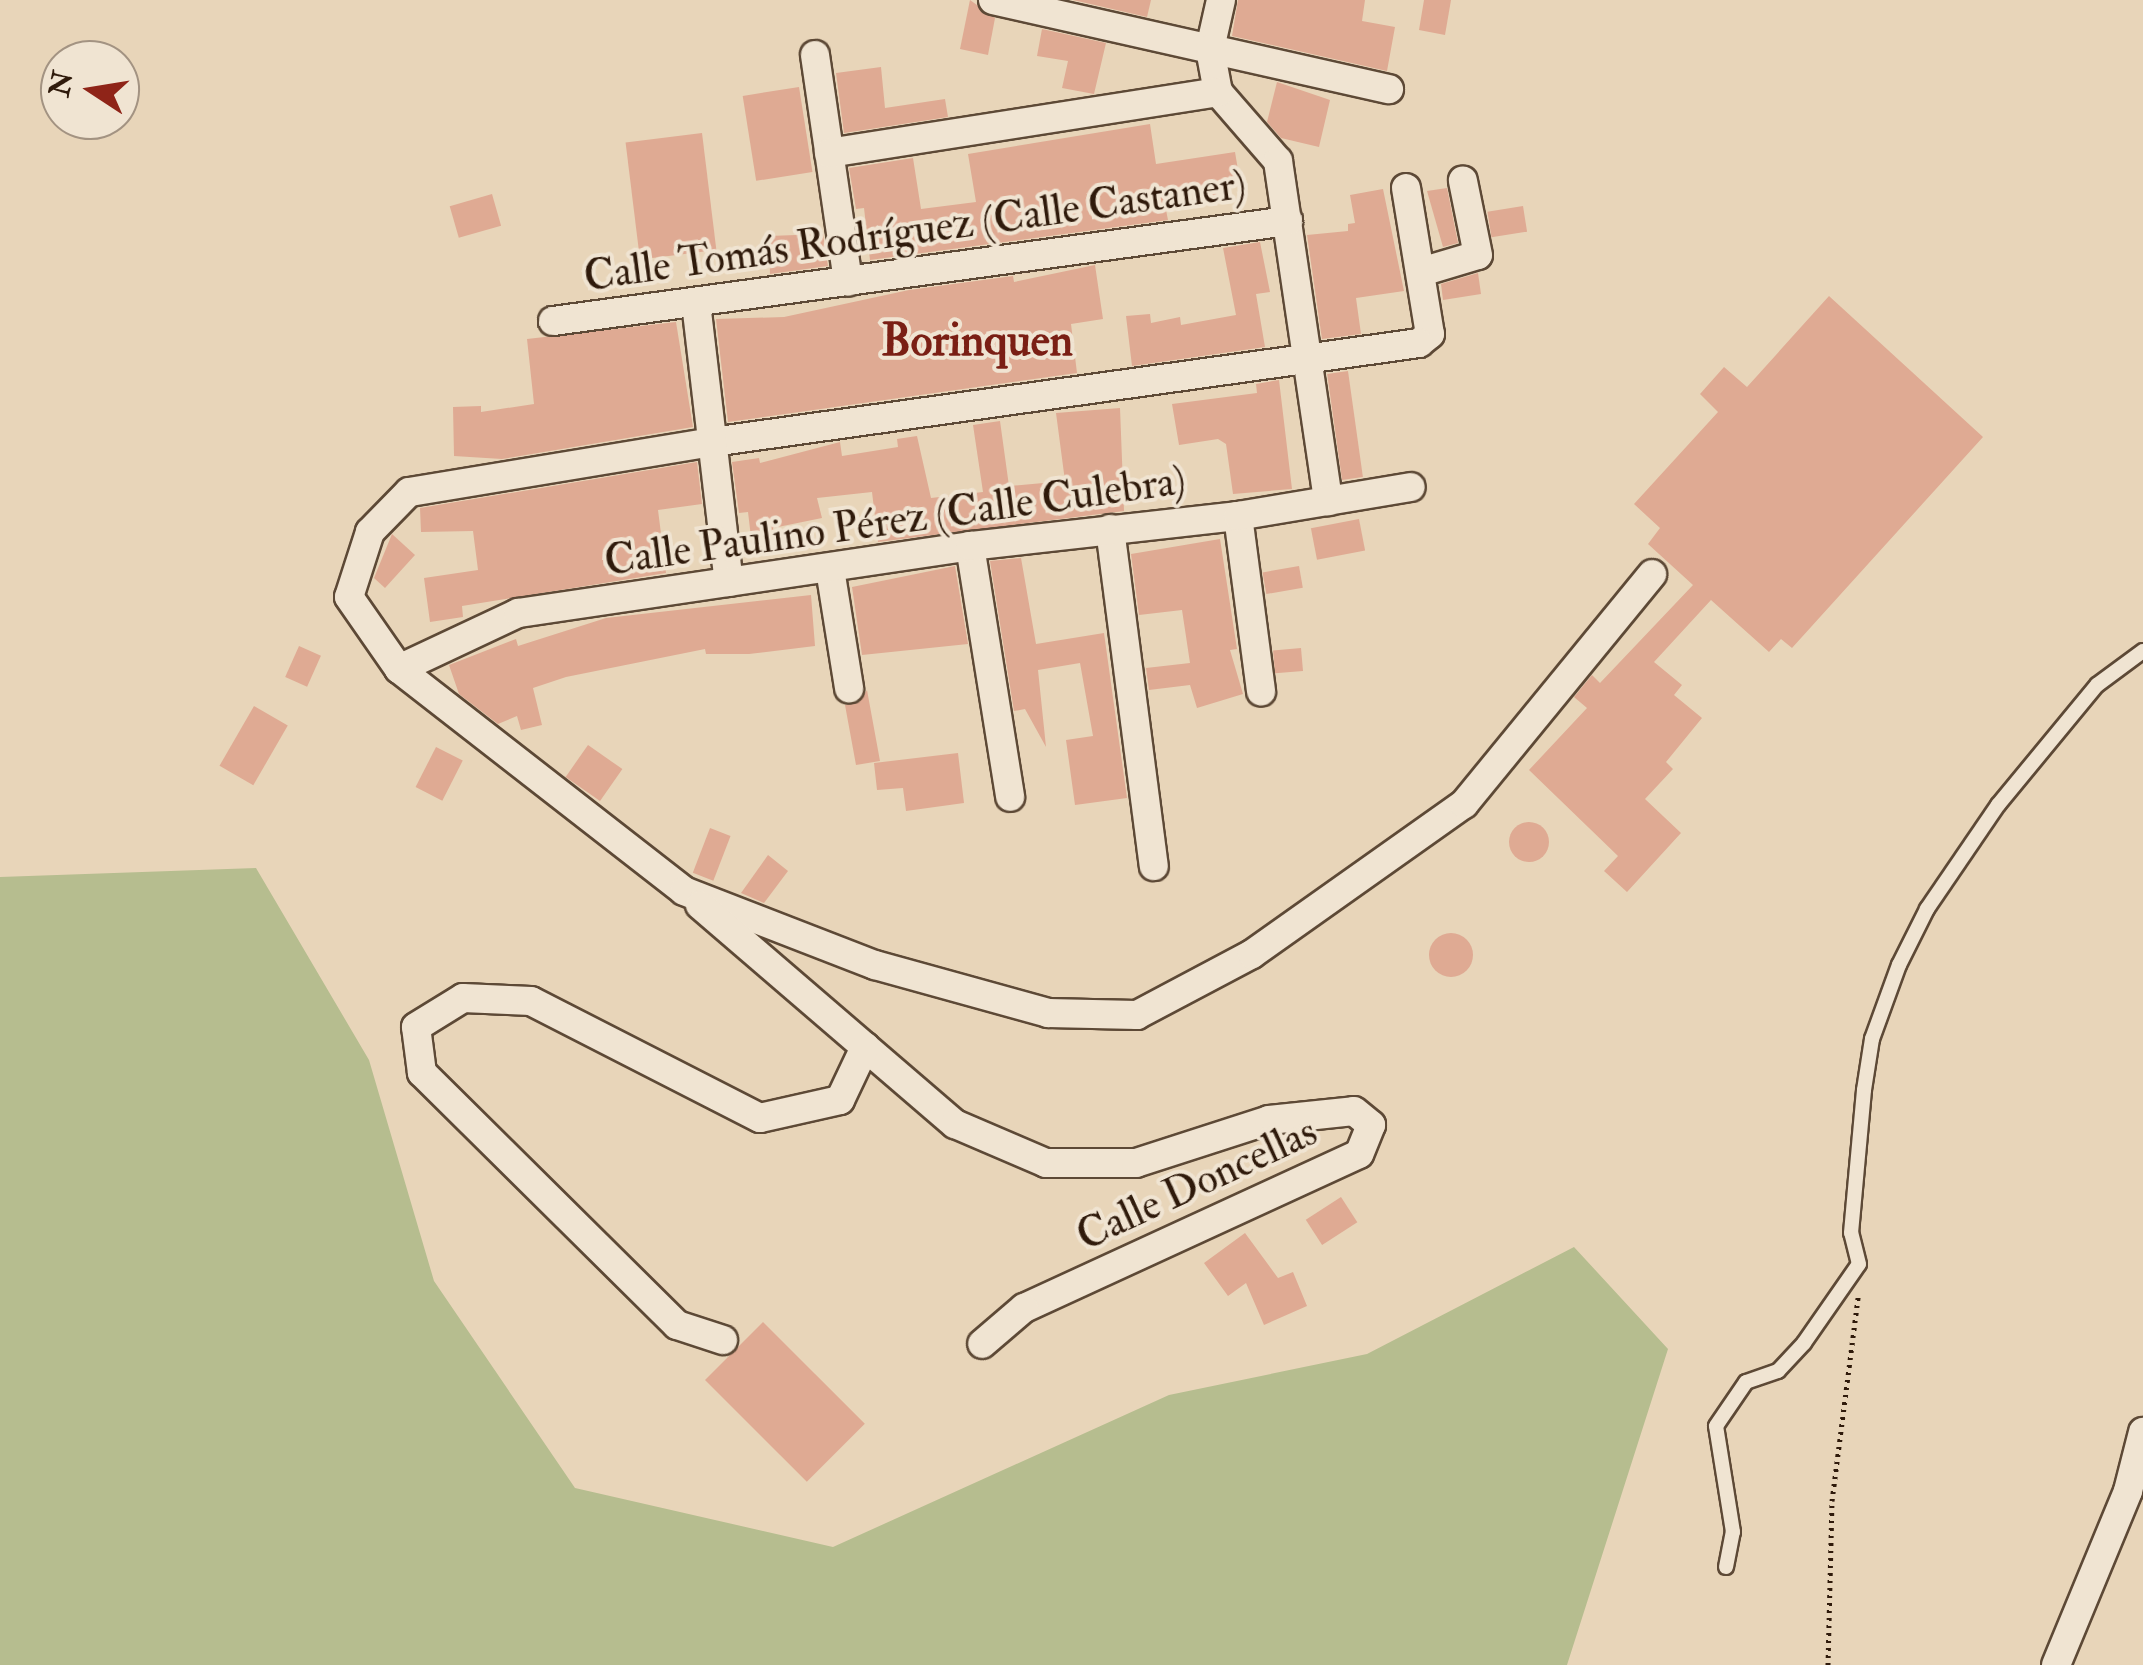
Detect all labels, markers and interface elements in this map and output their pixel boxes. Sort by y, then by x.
north arrow [40,40,140,140]
text: N [42,68,82,100]
street label: Calle Tomás Rodríguez (Calle Castaner) [581,160,1249,302]
district label: Borinquen [881,315,1073,369]
street label: Calle Paulino Pérez (Calle Culebra) [601,455,1189,587]
street label: Calle Doncellas [1069,1106,1325,1262]

